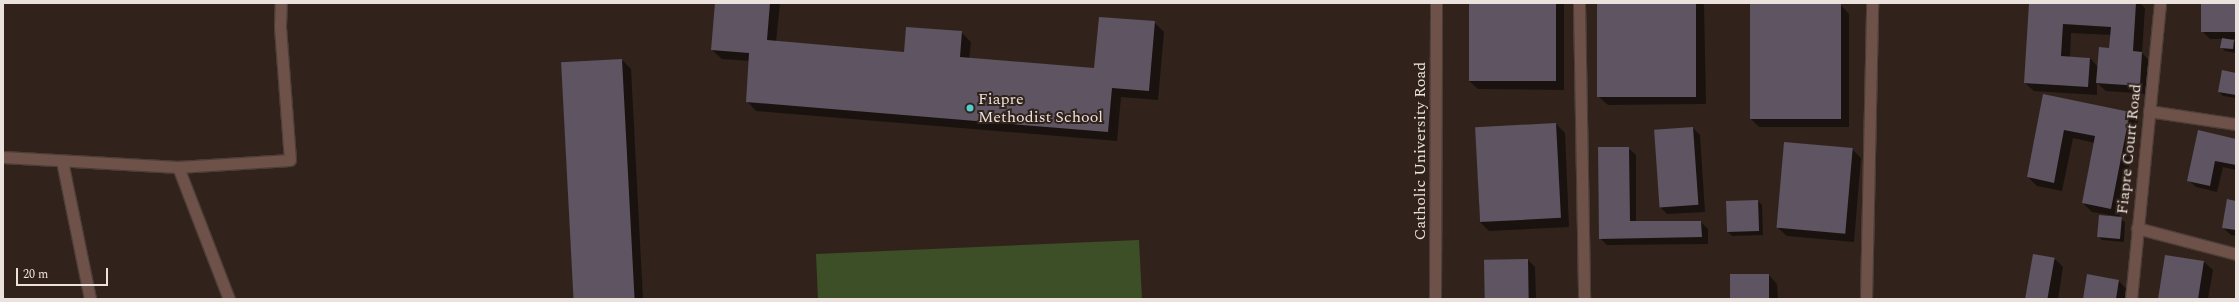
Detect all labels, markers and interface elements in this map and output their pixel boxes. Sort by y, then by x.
street label: Catholic University Road [1410,62,1430,240]
street label: Fiapre Court Road [2113,83,2145,215]
place label: Fiapre Methodist School [978,89,1103,127]
marker: Fiapre Methodist School [965,103,975,113]
scale bar [18,260,110,286]
text: 20 m [23,265,48,284]

